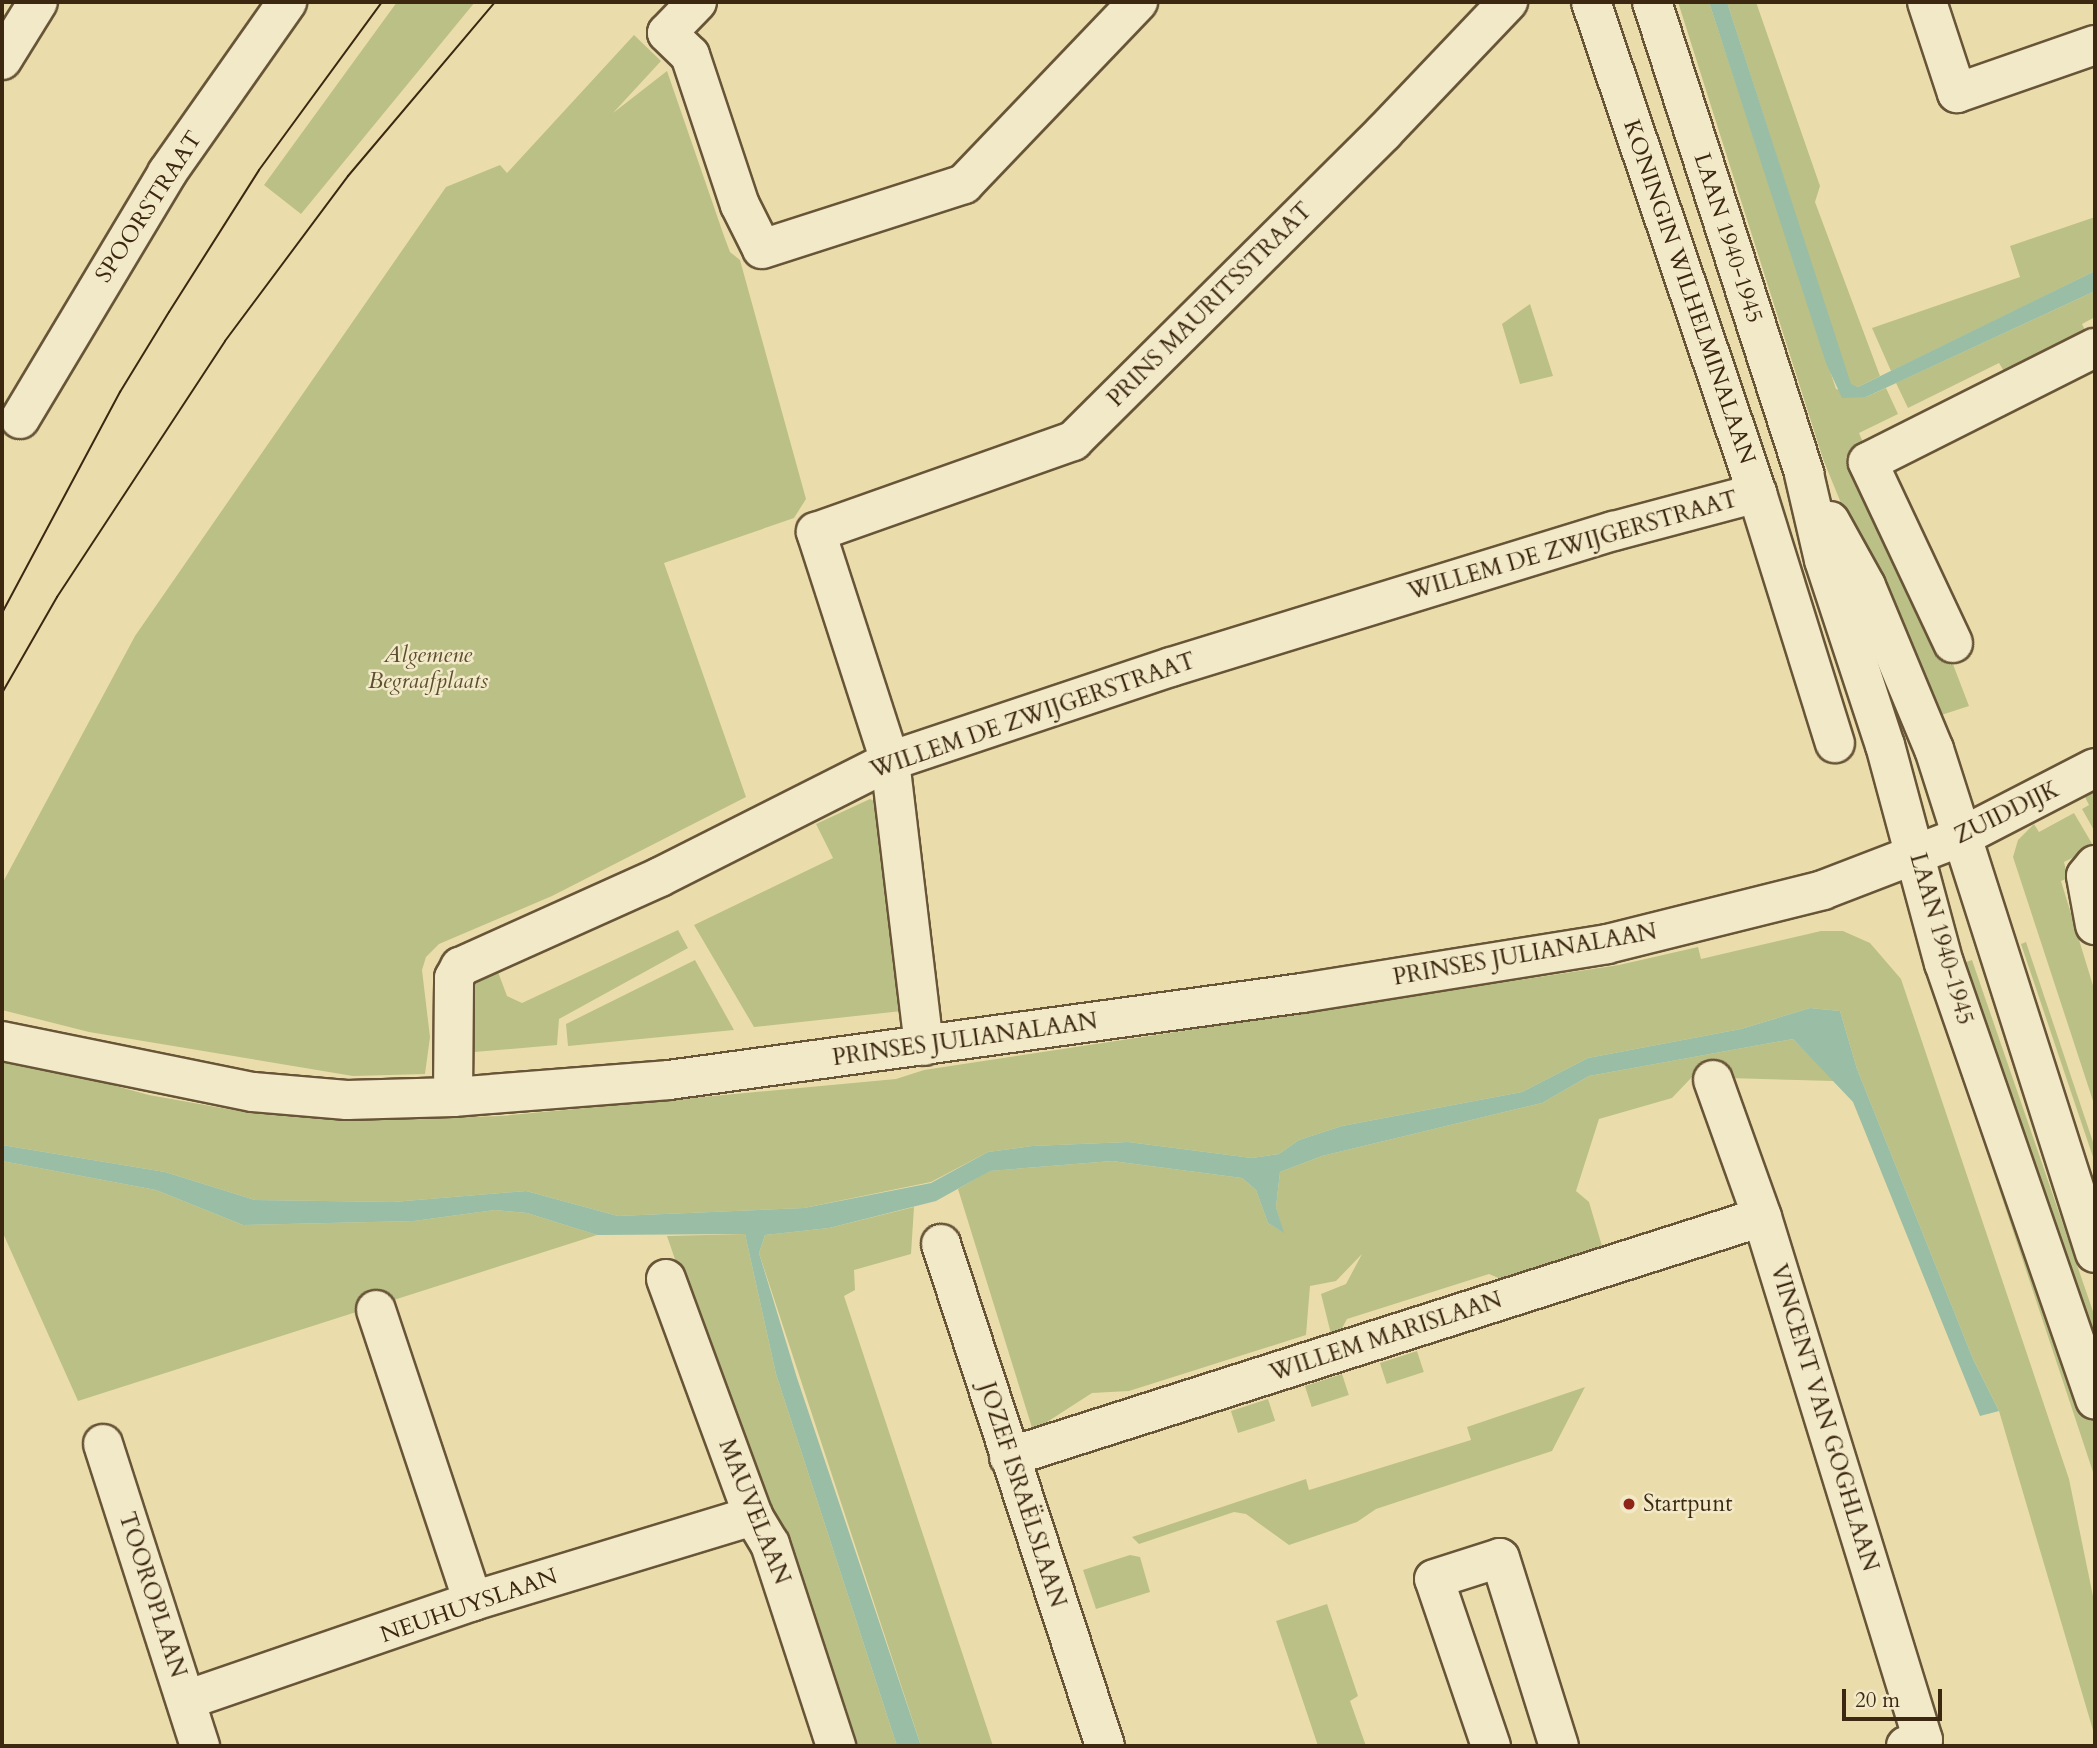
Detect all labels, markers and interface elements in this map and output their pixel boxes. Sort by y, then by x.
street label: KONINGIN WILHELMINALAAN [1617,116,1761,468]
street label: SPOORSTRAAT [90,126,208,288]
street label: LAAN 1940-1945 [1688,150,1768,326]
street label: PRINS MAURITSSTRAAT [1102,197,1318,413]
street label: WILLEM DE ZWIJGERSTRAAT [1405,486,1741,606]
park label: Algemene Begraafplaats [368,641,488,695]
street label: WILLEM DE ZWIJGERSTRAAT [867,647,1199,785]
street label: ZUIDDIJK [1950,776,2064,850]
street label: LAAN 1940-1945 [1903,850,1979,1028]
street label: PRINSES JULIANALAAN [1391,918,1659,992]
street label: PRINSES JULIANALAAN [831,1008,1099,1072]
street label: VINCENT VAN GOGHLAAN [1764,1261,1884,1575]
street label: WILLEM MARISLAAN [1266,1286,1506,1388]
street label: JOZEF ISRAËLSLAAN [973,1379,1071,1611]
street label: MAUVELAAN [712,1435,796,1589]
place label: Startpunt [1643,1490,1733,1518]
marker: Startpunt [1621,1496,1637,1512]
street label: TOOROPLAAN [112,1509,192,1681]
street label: NEUHUYSLAAN [377,1563,561,1649]
scale bar [1845,1674,1945,1718]
text: 20 m [1855,1686,1900,1715]

